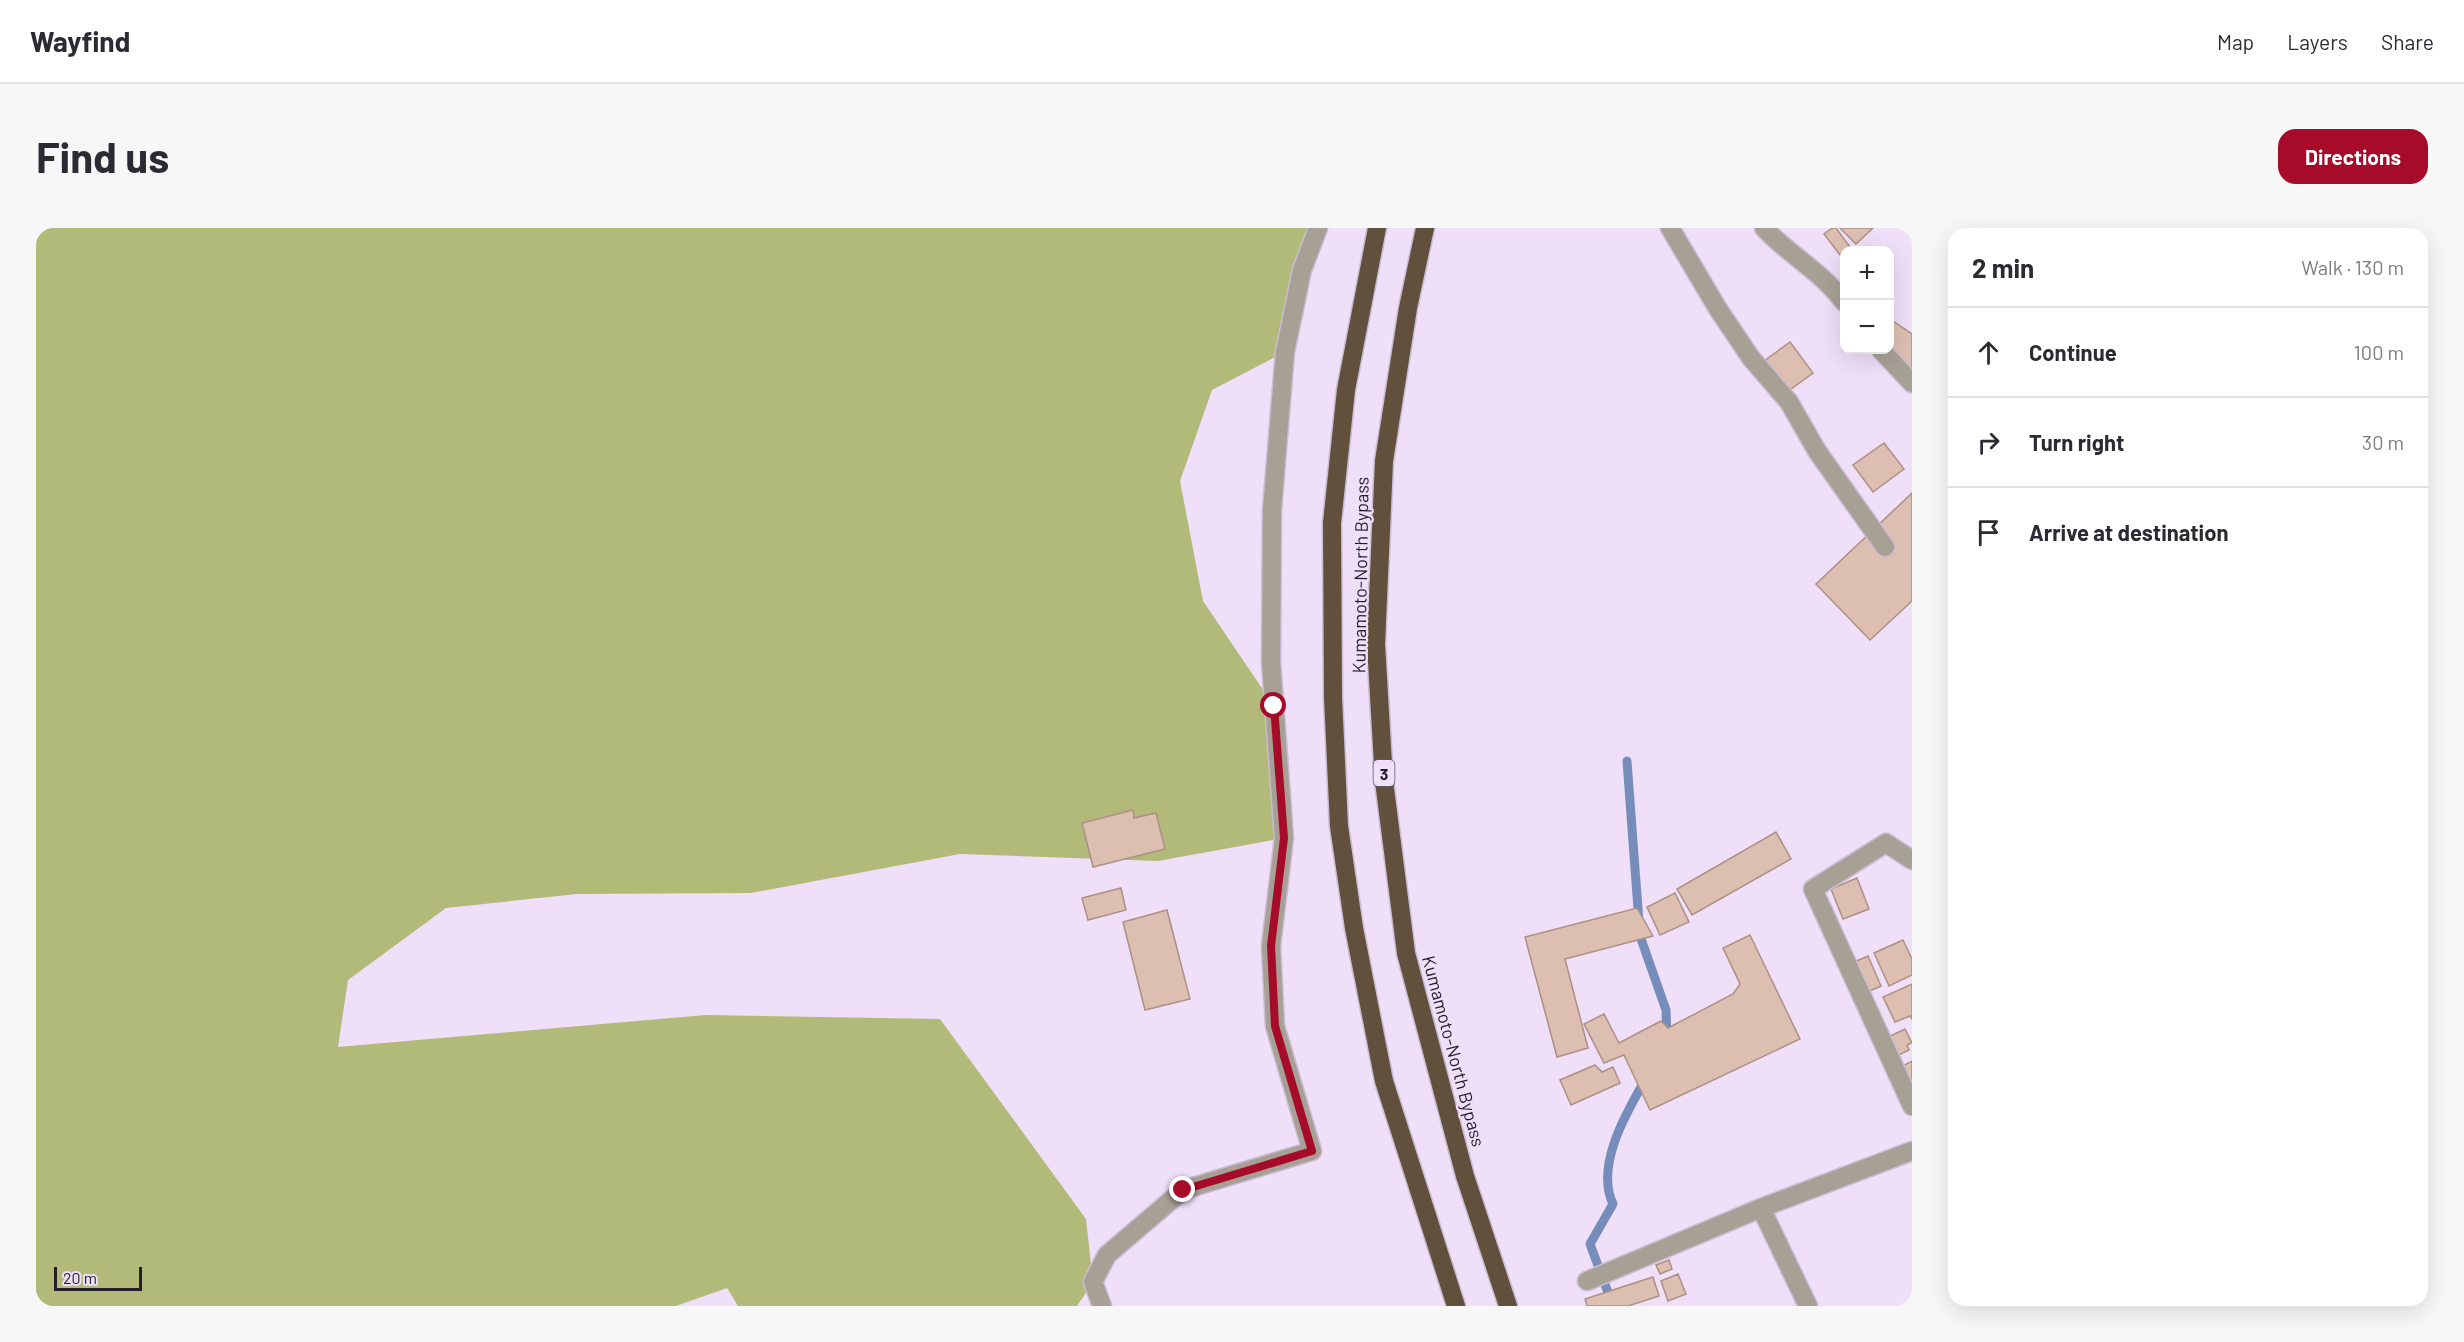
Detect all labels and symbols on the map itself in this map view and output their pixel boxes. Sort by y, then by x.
street label: Kumamoto-North Bypass [1347,476,1373,674]
route start [1260,692,1286,718]
road number: 3 [1374,760,1394,786]
street label: Kumamoto-North Bypass [1418,953,1490,1149]
route end [1169,1176,1195,1202]
scale bar [54,1264,142,1292]

